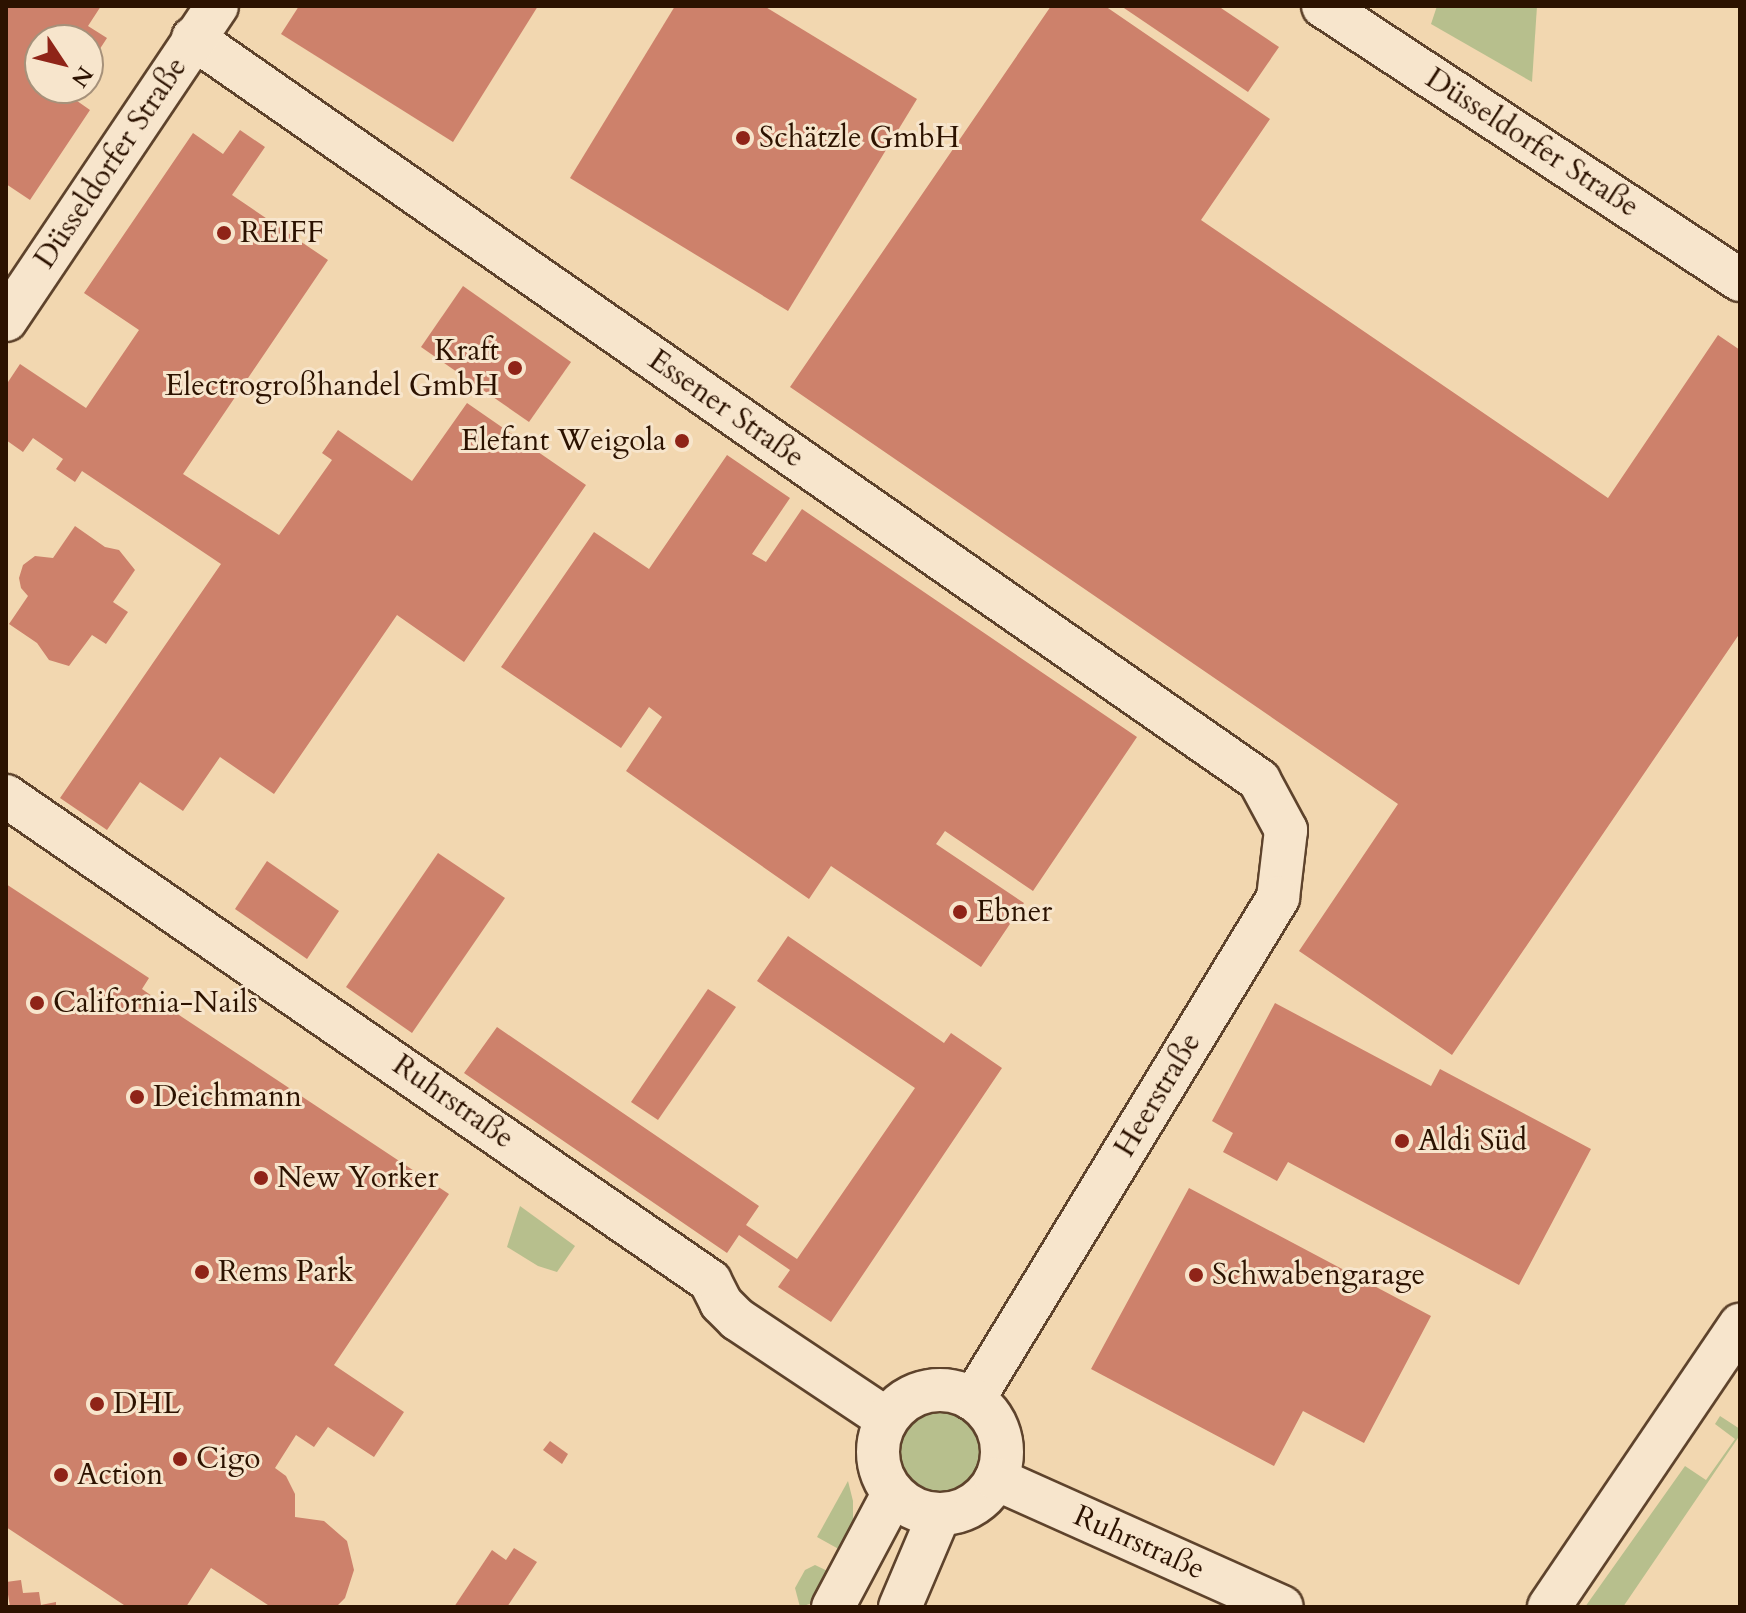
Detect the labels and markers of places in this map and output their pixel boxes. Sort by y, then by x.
place label: Schätzle GmbH [759,120,960,156]
marker: Schätzle GmbH [734,129,752,147]
place label: REIFF [240,215,324,251]
marker: REIFF [215,224,233,242]
place label: Kraft Electrogroßhandel GmbH [165,333,499,404]
marker: Kraft Electrogroßhandel GmbH [506,359,524,377]
place label: Elefant Weigola [461,423,666,459]
marker: Elefant Weigola [673,432,691,450]
place label: Ebner [976,894,1052,930]
marker: Ebner [951,903,969,921]
place label: California-Nails [53,985,258,1021]
marker: California-Nails [28,994,46,1012]
place label: Deichmann [153,1079,302,1115]
marker: Deichmann [128,1088,146,1106]
place label: Aldi Süd [1418,1123,1527,1159]
marker: Aldi Süd [1393,1132,1411,1150]
place label: New Yorker [277,1160,438,1196]
marker: New Yorker [252,1169,270,1187]
place label: Rems Park [218,1254,354,1290]
place label: Schwabengarage [1212,1257,1425,1293]
marker: Rems Park [193,1263,211,1281]
marker: Schwabengarage [1187,1266,1205,1284]
place label: DHL [113,1386,181,1422]
marker: DHL [88,1395,106,1413]
place label: Cigo [196,1441,260,1477]
marker: Cigo [171,1450,189,1468]
place label: Action [77,1457,163,1493]
marker: Action [52,1466,70,1484]

